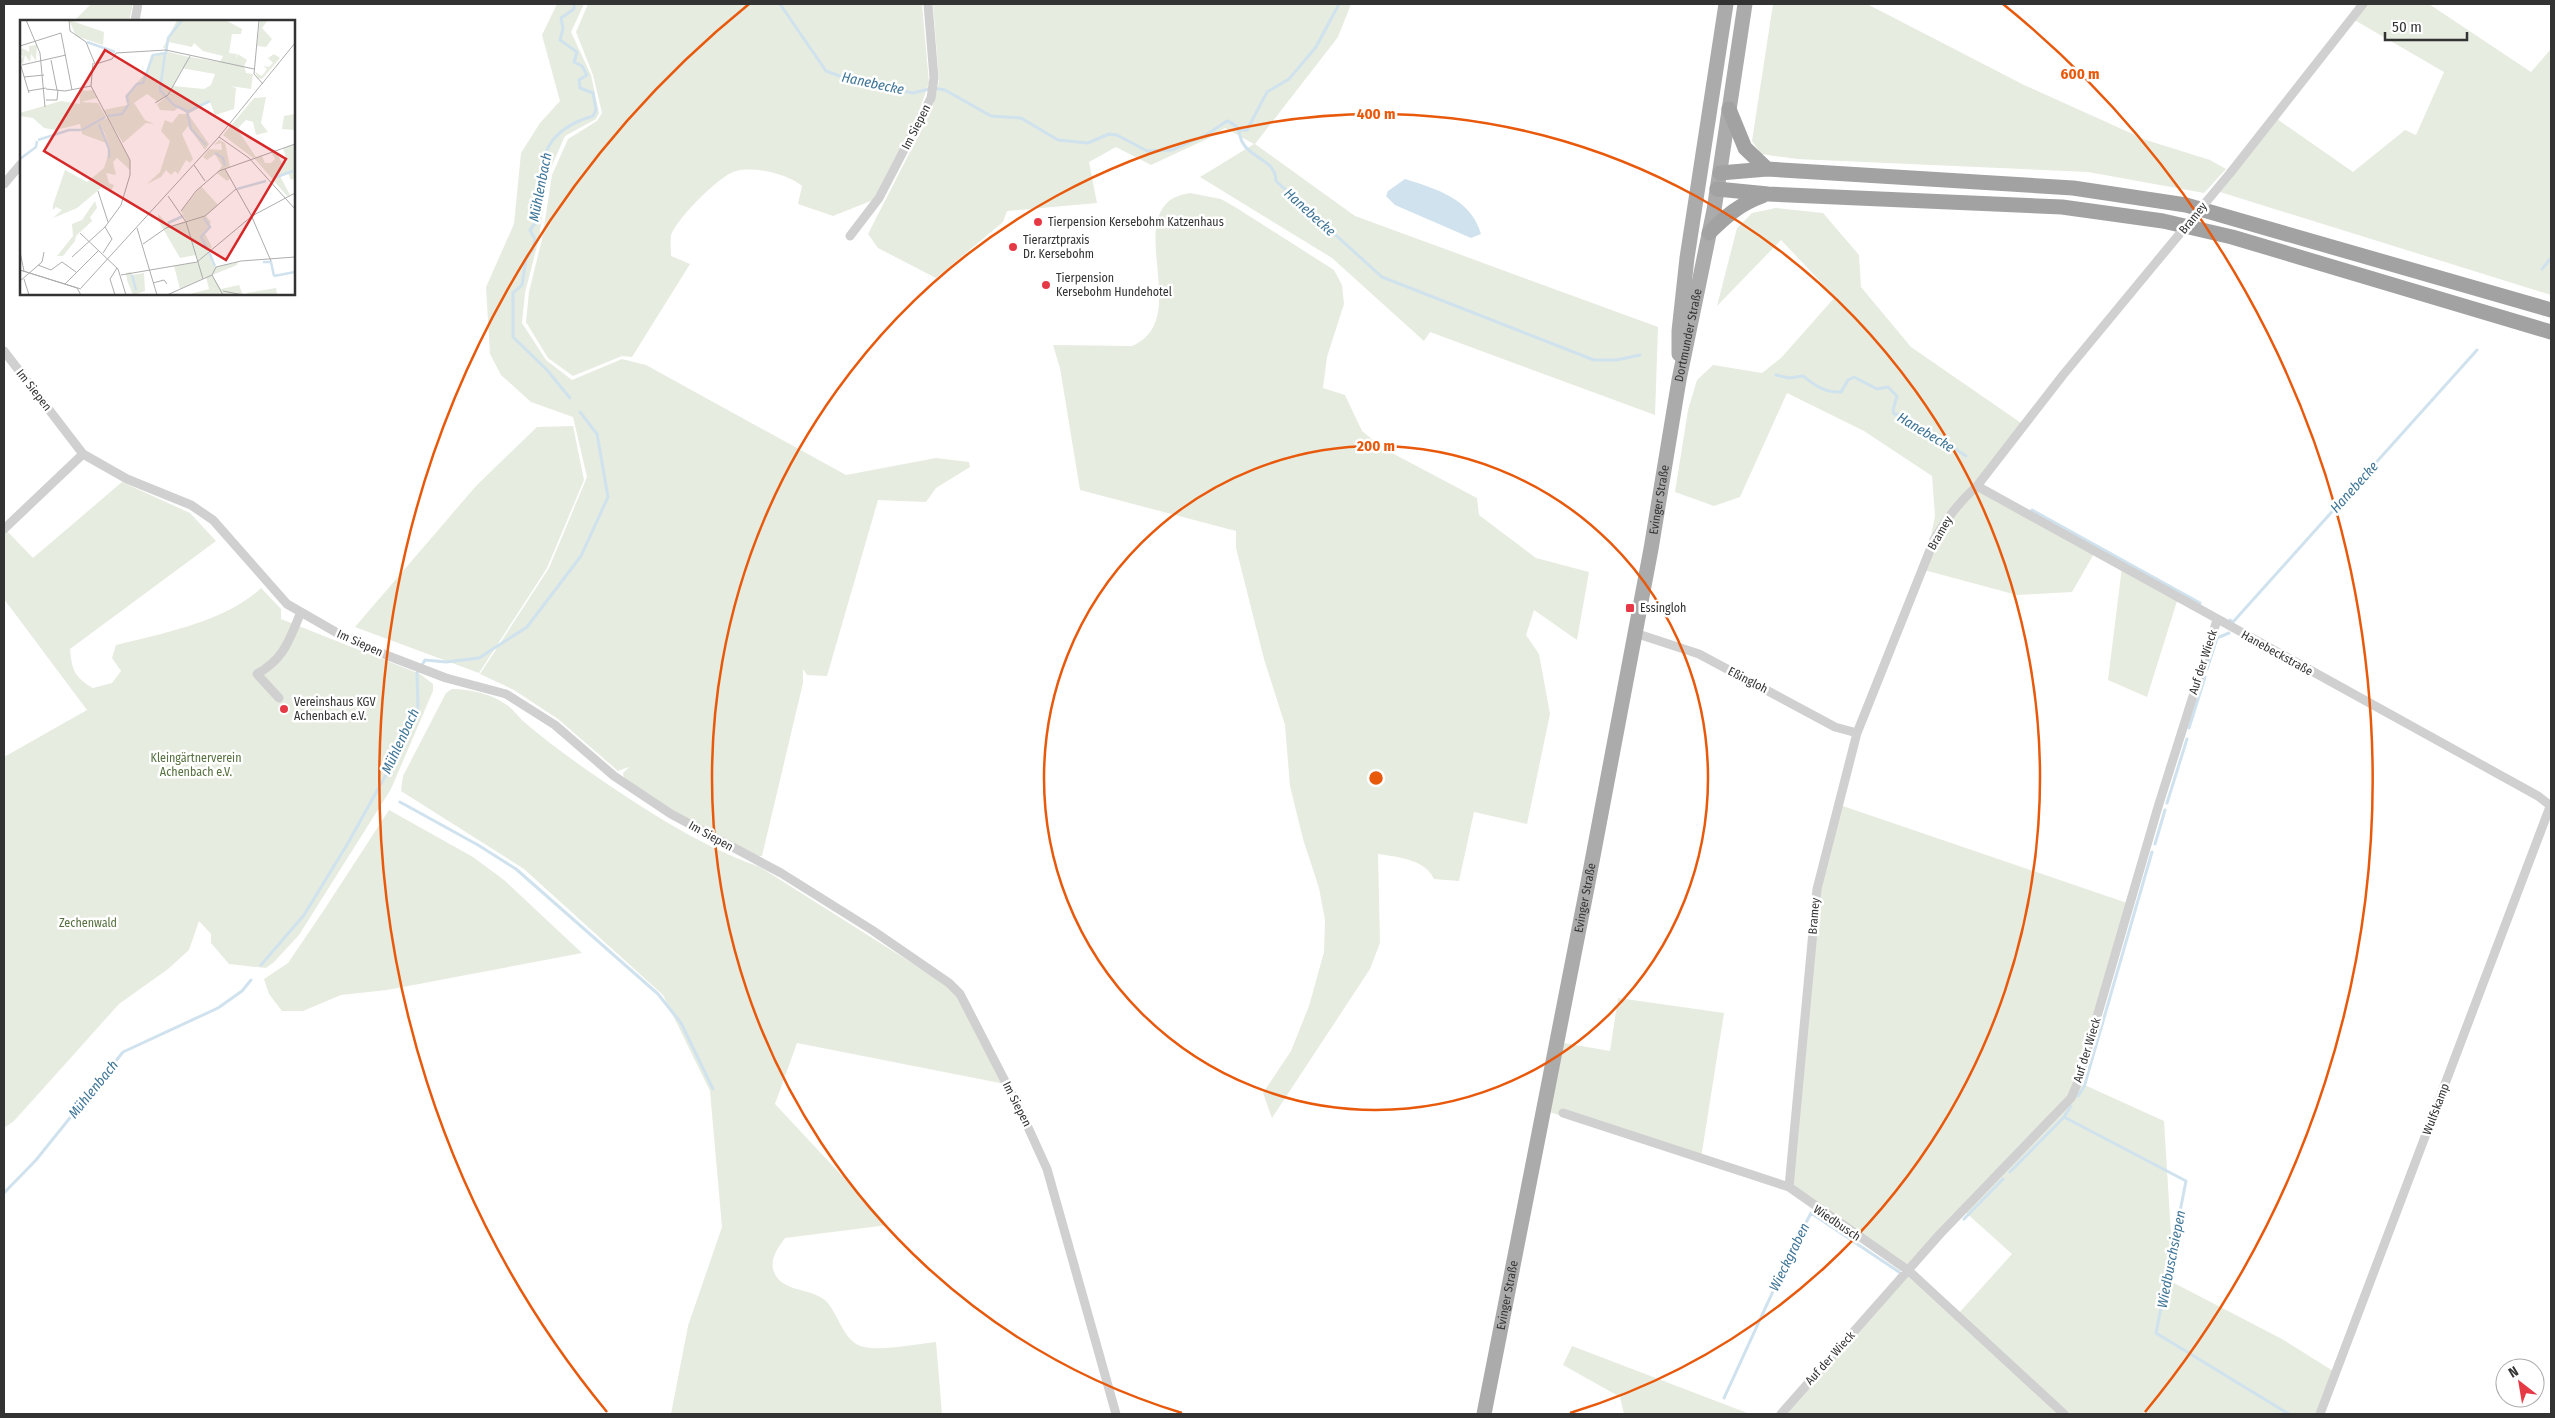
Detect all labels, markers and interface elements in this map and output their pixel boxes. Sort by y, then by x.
scale bar [2385,10,2468,42]
text: 50 m [2392,18,2422,36]
inset map [20,20,295,295]
text: 600 m [2061,65,2099,83]
water label: Hanebecke [840,69,906,98]
street label: Im Siepen [899,102,933,152]
text: 400 m [1357,105,1395,123]
water label: Mühlenbach [525,151,556,223]
water label: Hanebecke [1280,185,1339,240]
street label: Bramey [2176,199,2210,237]
place label: Tierpension Kersebohm Katzenhaus [1048,215,1224,229]
marker: Tierpension Kersebohm Katzenhaus [1032,216,1044,228]
place label: Tierarztpraxis Dr. Kersebohm [1023,233,1094,261]
marker: Tierarztpraxis Dr. Kersebohm [1007,241,1019,253]
place label: Tierpension Kersebohm Hundehotel [1056,271,1172,299]
marker: Tierpension Kersebohm Hundehotel [1040,279,1052,291]
street label: Dortmunder Straße [1672,287,1705,383]
street label: Im Siepen [13,366,55,414]
water label: Hanebecke [1894,409,1958,456]
text: 200 m [1356,437,1395,455]
water label: Hanebecke [2327,458,2382,517]
street label: Evinger Straße [1647,464,1672,536]
street label: Bramey [1925,513,1956,552]
place label: Essingloh [1640,601,1686,615]
marker: Essingloh [1624,602,1636,614]
street label: Im Siepen [335,627,385,659]
street label: Auf der Wieck [2186,628,2220,696]
street label: Hanebeckstraße [2239,628,2315,678]
street label: Eßingloh [1726,664,1770,696]
place label: Vereinshaus KGV Achenbach e.V. [294,695,376,723]
marker: Vereinshaus KGV Achenbach e.V. [278,703,290,715]
water label: Mühlenbach [378,706,423,777]
park label: Kleingärtnerverein Achenbach e.V. [151,751,241,779]
centre of rings [1367,769,1385,787]
street label: Im Siepen [686,818,736,854]
street label: Evinger Straße [1571,862,1599,934]
street label: Bramey [1805,896,1823,935]
park label: Zechenwald [59,916,117,930]
street label: Auf der Wieck [2070,1015,2104,1084]
water label: Mühlenbach [65,1057,122,1122]
street label: Im Siepen [1000,1079,1034,1129]
street label: Wulfskamp [2420,1081,2452,1137]
street label: Wiedbusch [1811,1202,1863,1244]
water label: Wiedbuschsiepen [2154,1209,2189,1309]
water label: Wieckgraben [1766,1220,1813,1294]
street label: Evinger Straße [1494,1259,1521,1331]
street label: Auf der Wieck [1802,1328,1858,1388]
north arrow [2495,1358,2545,1408]
text: N [2506,1363,2522,1382]

